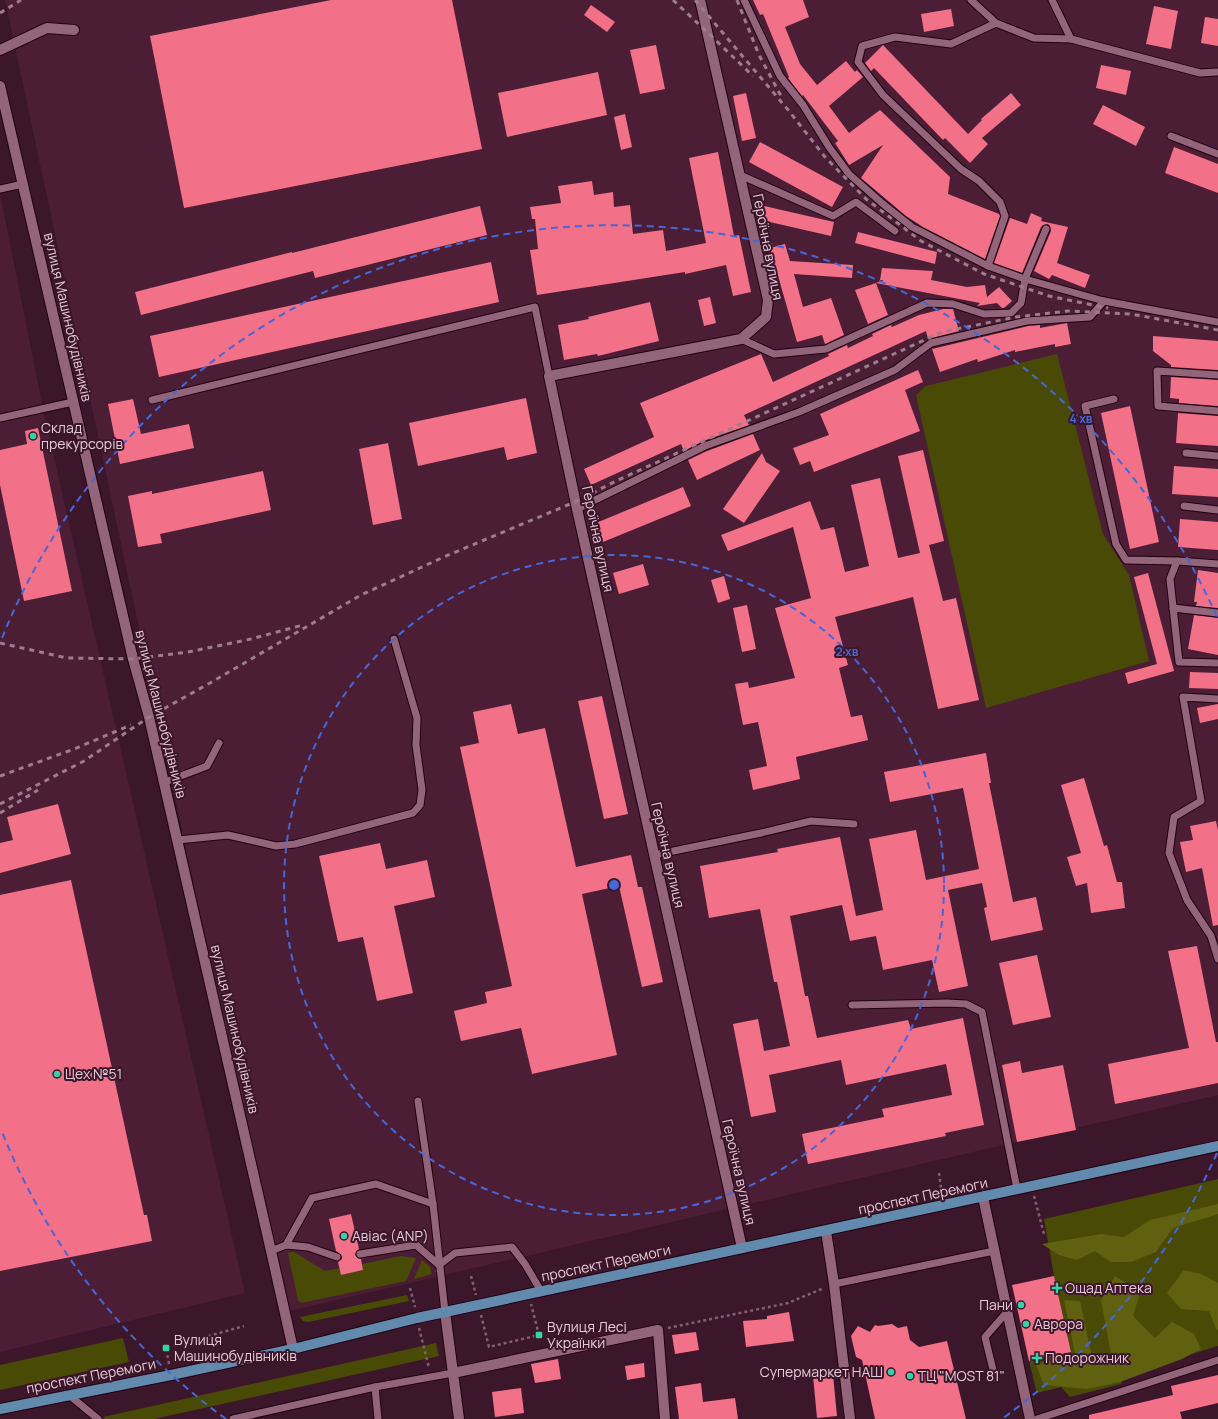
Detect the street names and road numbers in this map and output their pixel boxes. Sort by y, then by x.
street label: Героїчна вулиця [749,192,788,302]
street label: вулиця Машинобудівників [40,231,97,404]
street label: Героїчна вулиця [578,484,619,594]
street label: вулиця Машинобудівників [131,628,192,800]
street label: Героїчна вулиця [647,800,690,910]
street label: вулиця Машинобудівників [207,943,264,1116]
street label: Героїчна вулиця [718,1117,761,1227]
street label: проспект Перемоги [856,1173,989,1219]
street label: проспект Перемоги [539,1240,672,1286]
street label: проспект Перемоги [24,1354,157,1397]

